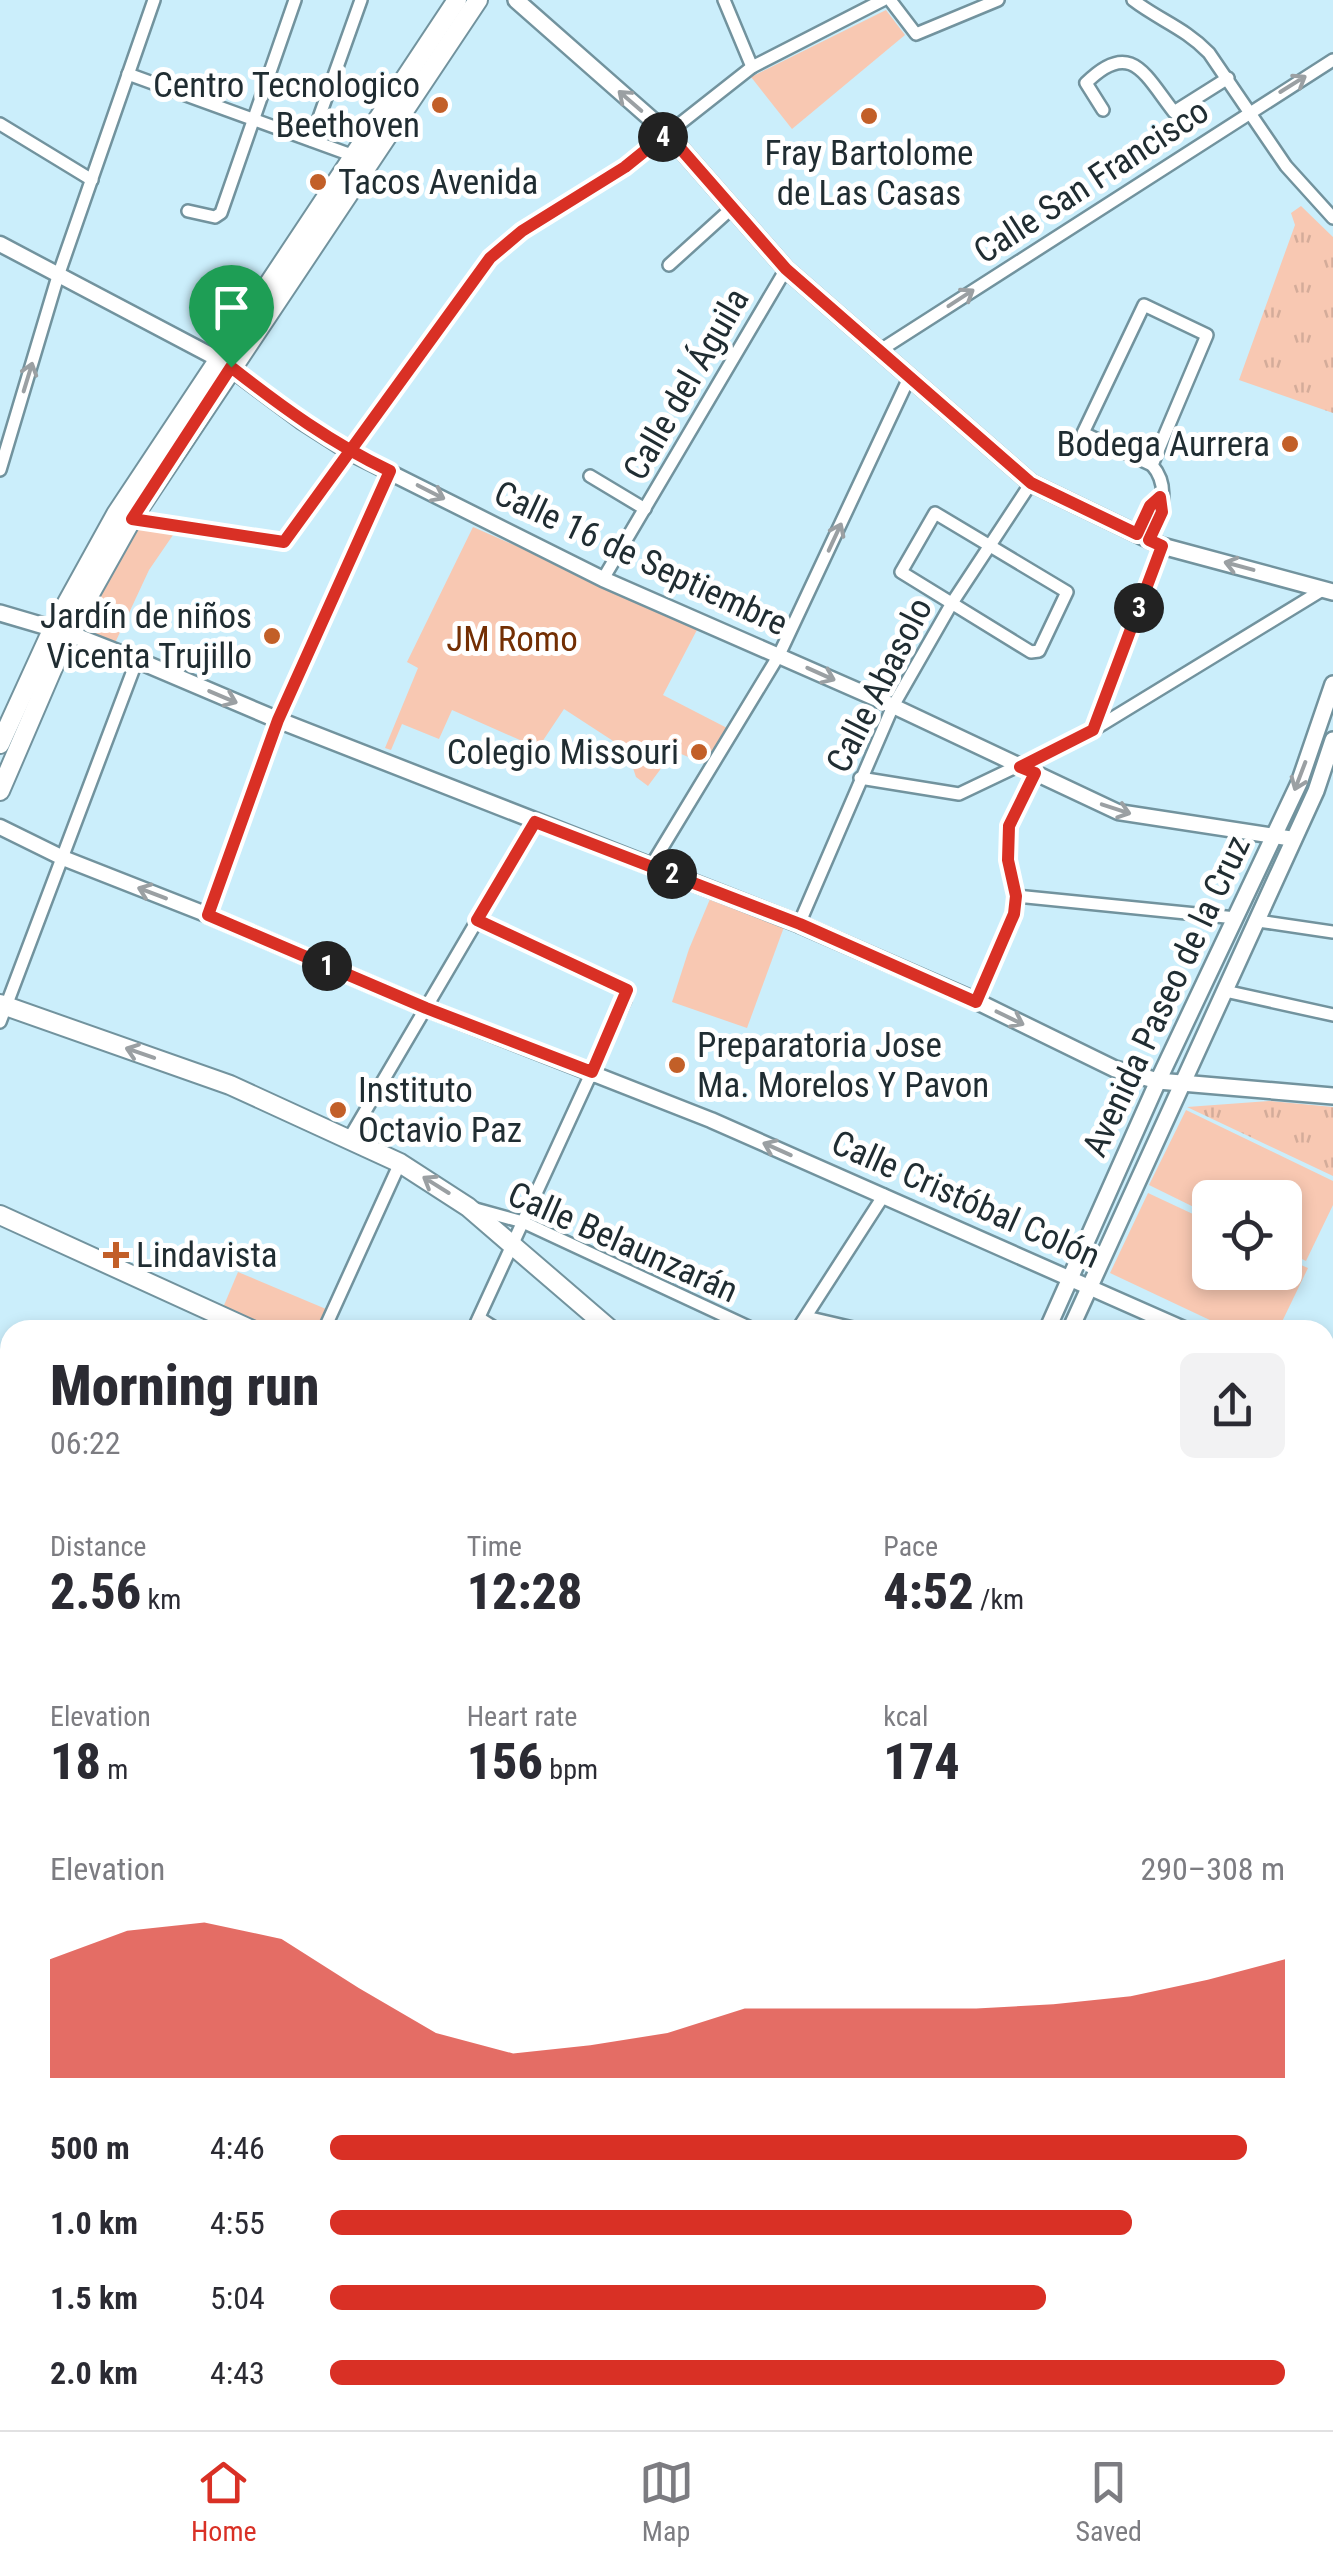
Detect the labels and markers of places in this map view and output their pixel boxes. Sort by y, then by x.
place label: Centro Tecnologico Beethoven [153,65,420,146]
marker: Centro Tecnologico Beethoven [429,94,451,116]
marker: Fray Bartolome de Las Casas [858,105,880,127]
pin: 4 [638,112,688,162]
place label: Fray Bartolome de Las Casas [765,133,973,214]
place label: Tacos Avenida [338,162,538,203]
marker: Tacos Avenida [307,171,329,193]
pin [189,265,274,368]
place label: Bodega Aurrera [1056,424,1270,465]
marker: Bodega Aurrera [1279,433,1301,455]
pin: 3 [1114,583,1164,633]
place label: Jardín de niños Vicenta Trujillo [40,596,252,677]
marker: Jardín de niños Vicenta Trujillo [261,625,283,647]
place label: Colegio Missouri [447,732,679,773]
marker: Colegio Missouri [688,741,710,763]
pin: 2 [647,849,697,899]
pin: 1 [302,941,352,991]
place label: Preparatoria Jose Ma. Morelos Y Pavon [697,1025,989,1106]
marker: Preparatoria Jose Ma. Morelos Y Pavon [666,1054,688,1076]
place label: Instituto Octavio Paz [358,1070,522,1151]
marker: Instituto Octavio Paz [327,1099,349,1121]
place label: Lindavista [136,1235,278,1276]
marker: Lindavista [105,1244,127,1266]

